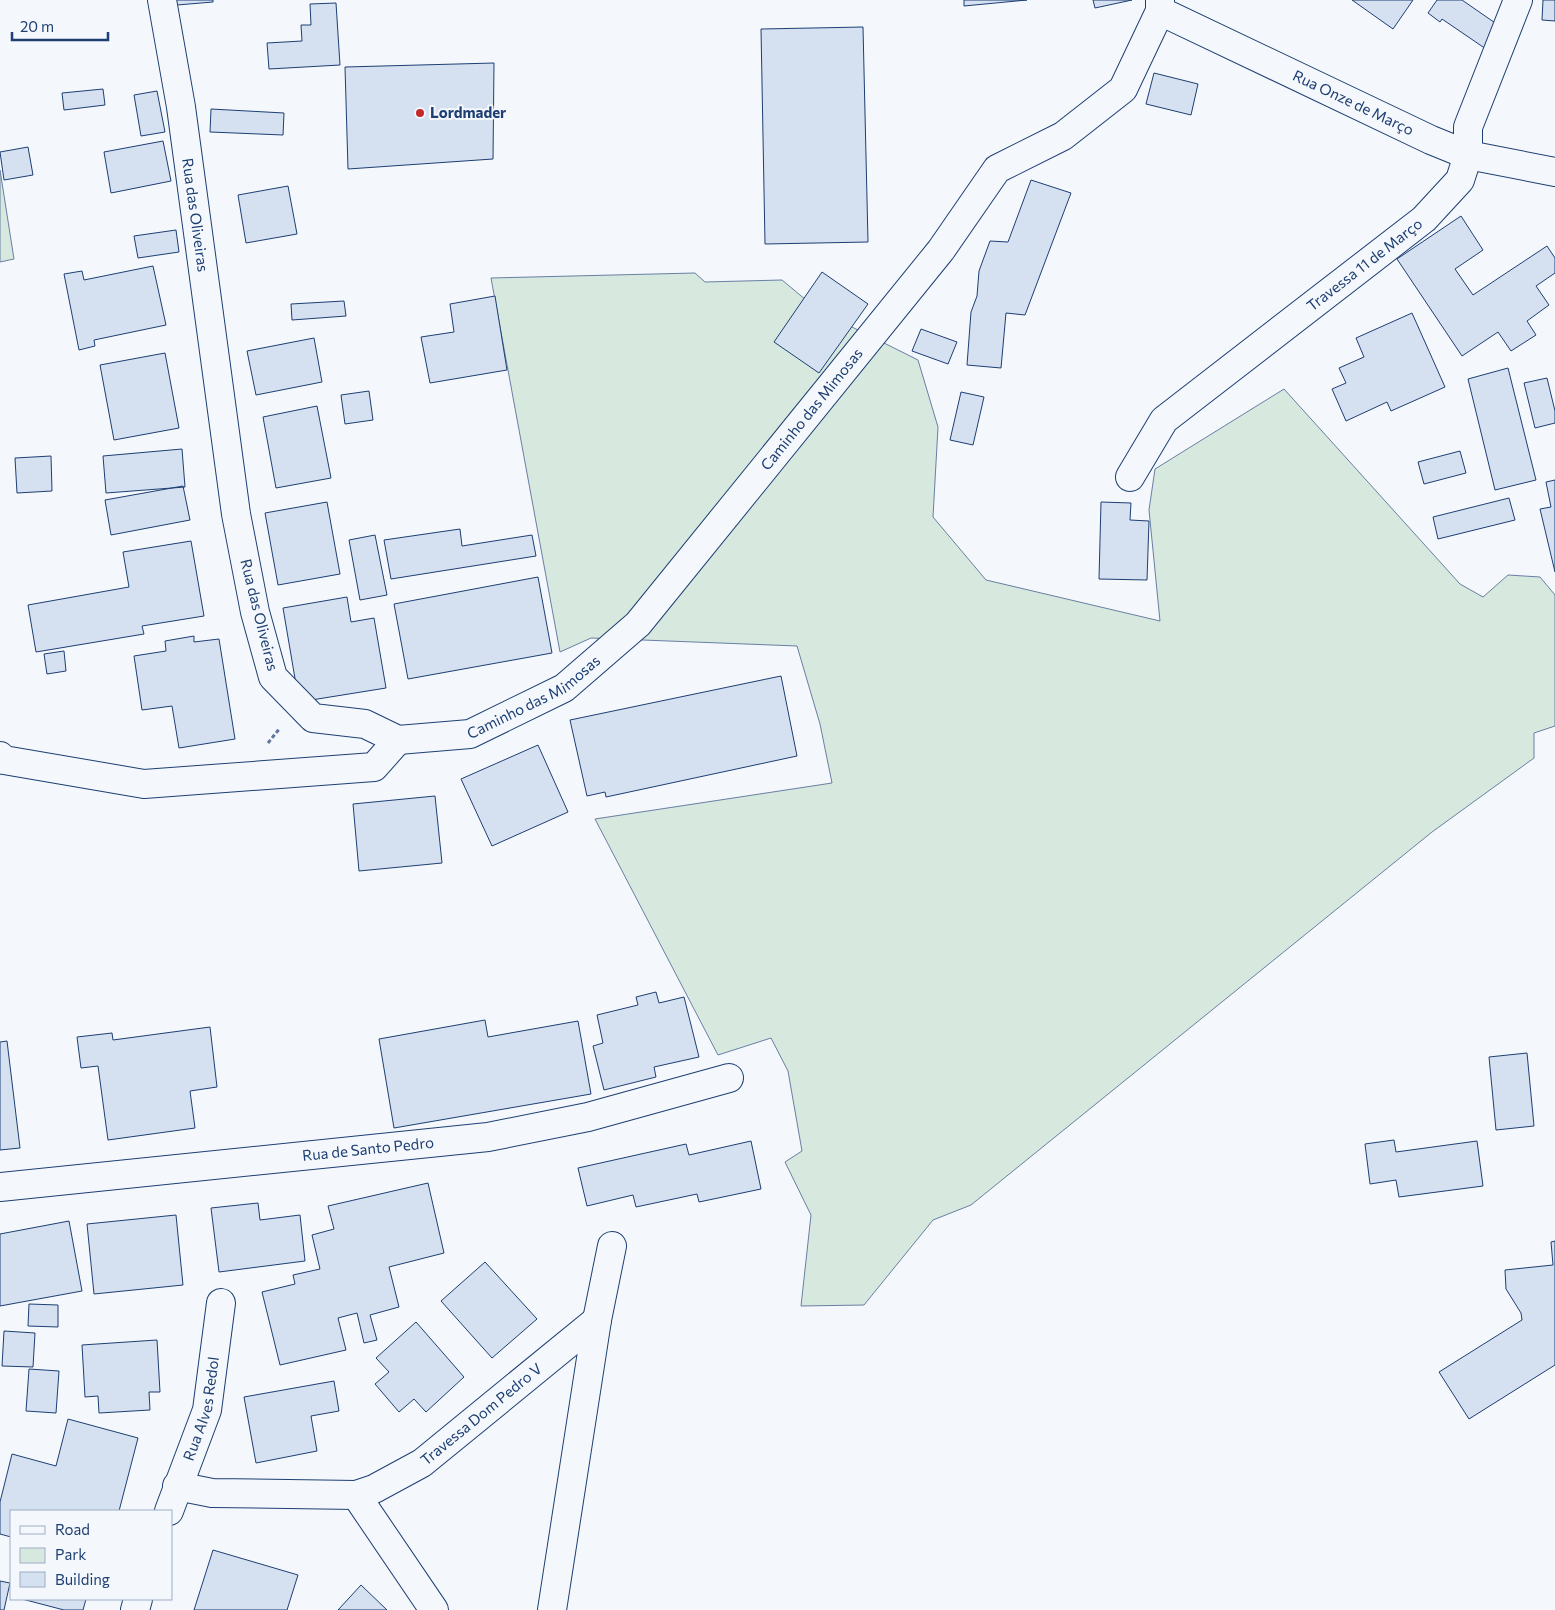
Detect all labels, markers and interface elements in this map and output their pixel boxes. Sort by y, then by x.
scale bar [12,10,109,42]
text: 20 m [20,17,54,35]
street label: Rua Onze de Março [1290,66,1417,139]
place label: Lordmader [430,103,506,121]
marker: Lordmader [414,107,426,119]
street label: Rua das Oliveiras [179,157,213,273]
street label: Travessa 11 de Março [1303,214,1425,314]
street label: Caminho das Mimosas [756,344,866,473]
street label: Rua das Oliveiras [237,557,283,673]
street label: Caminho das Mimosas [464,651,603,742]
street label: Rua de Santo Pedro [301,1133,435,1164]
street label: Rua Alves Redol [179,1355,222,1463]
street label: Travessa Dom Pedro V [417,1359,545,1469]
legend [10,1510,172,1600]
text: Road [55,1520,90,1538]
text: Park [55,1545,86,1563]
text: Building [55,1570,110,1588]

